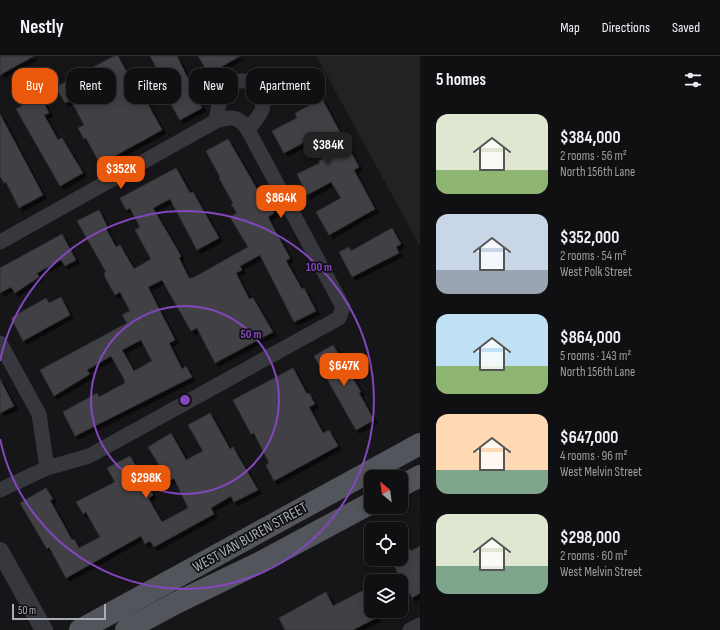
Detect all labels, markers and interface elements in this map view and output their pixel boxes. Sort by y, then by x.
text: Nestly [20,16,64,39]
text: Map [560,19,580,36]
text: Directions [602,19,650,36]
text: Saved [672,19,700,36]
chip: Buy [12,68,58,104]
chip: Rent [66,68,116,104]
chip: Filters [124,68,181,104]
chip: New [189,68,238,104]
chip: Apartment [246,68,325,104]
icon: filters [682,69,704,91]
text: 5 homes [436,70,486,90]
text: $384,000 [560,128,621,148]
icon: home [468,130,516,178]
pin: $384K [300,132,356,166]
text: $384K [312,137,344,153]
text: 2 rooms · 56 m² [560,148,627,164]
pin: $352K [93,156,149,190]
text: $352K [106,161,136,177]
text: North 156th Lane [560,164,635,180]
pin: $864K [253,185,309,219]
text: $864K [265,190,297,206]
text: $352,000 [560,228,619,248]
icon: home [468,230,516,278]
text: 2 rooms · 54 m² [560,248,627,264]
text: 100 m [306,260,332,275]
text: West Polk Street [560,264,632,280]
text: 50 m [241,327,261,342]
text: $864,000 [560,328,621,348]
icon: home [468,330,516,378]
text: 5 rooms · 143 m² [560,348,631,364]
pin: $647K [316,353,372,387]
text: $647K [329,358,359,374]
text: North 156th Lane [560,364,635,380]
centre of rings [178,393,192,407]
text: $647,000 [560,428,618,448]
icon: home [468,430,516,478]
text: 4 rooms · 96 m² [560,448,627,464]
text: West Melvin Street [560,464,642,480]
pin: $298K [118,465,174,499]
text: $298K [130,470,162,486]
north arrow [364,470,408,514]
map controls [364,470,408,618]
street label: WEST VAN BUREN STREET [189,498,311,577]
button: locate [364,522,408,566]
text: $298,000 [560,528,620,548]
icon: home [468,530,516,578]
text: 2 rooms · 60 m² [560,548,627,564]
text: West Melvin Street [560,564,642,580]
button: layers [364,574,408,618]
scale bar [12,602,106,621]
text: 50 m [18,604,36,617]

